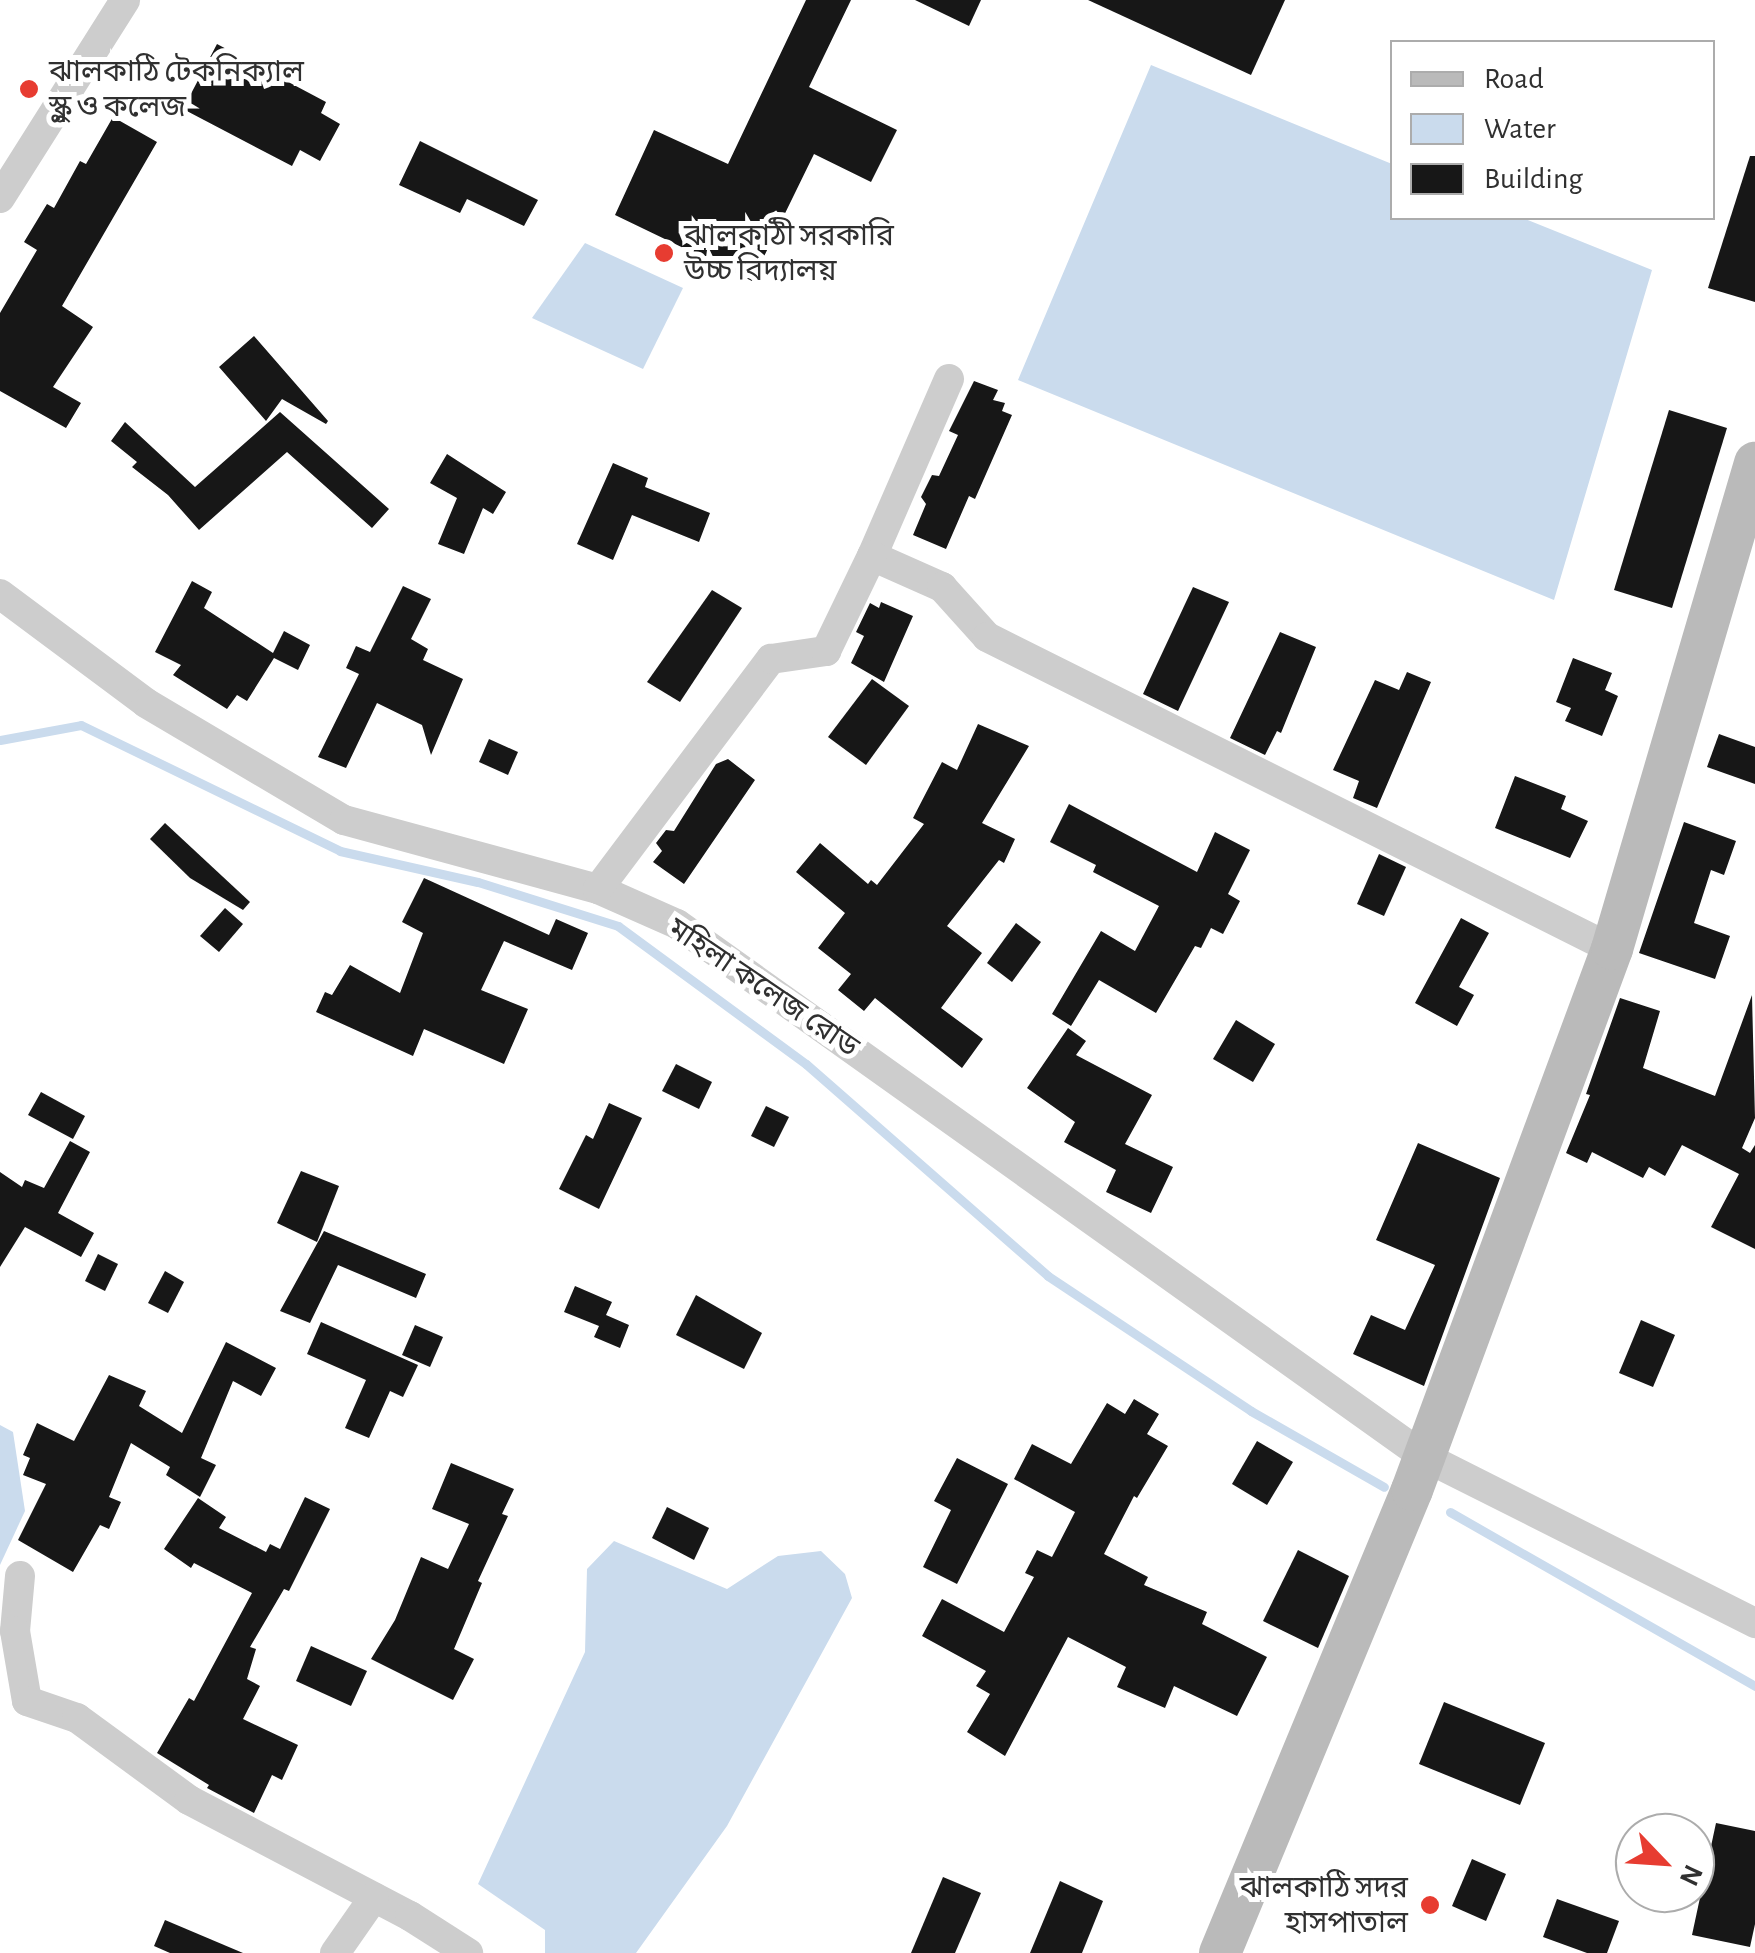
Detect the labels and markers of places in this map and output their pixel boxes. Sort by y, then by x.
place label: ঝালকাঠি টেকনিক্যাল স্কুল ও কলেজ [49,54,304,124]
marker: ঝালকাঠি টেকনিক্যাল স্কুল ও কলেজ [18,78,40,100]
place label: ঝালকাঠী সরকারি উচ্চ বিদ্যালয় [684,218,894,288]
marker: ঝালকাঠী সরকারি উচ্চ বিদ্যালয় [653,242,675,264]
place label: ঝালকাঠি সদর হাসপাতাল [1240,1870,1408,1940]
marker: ঝালকাঠি সদর হাসপাতাল [1417,1892,1443,1918]

